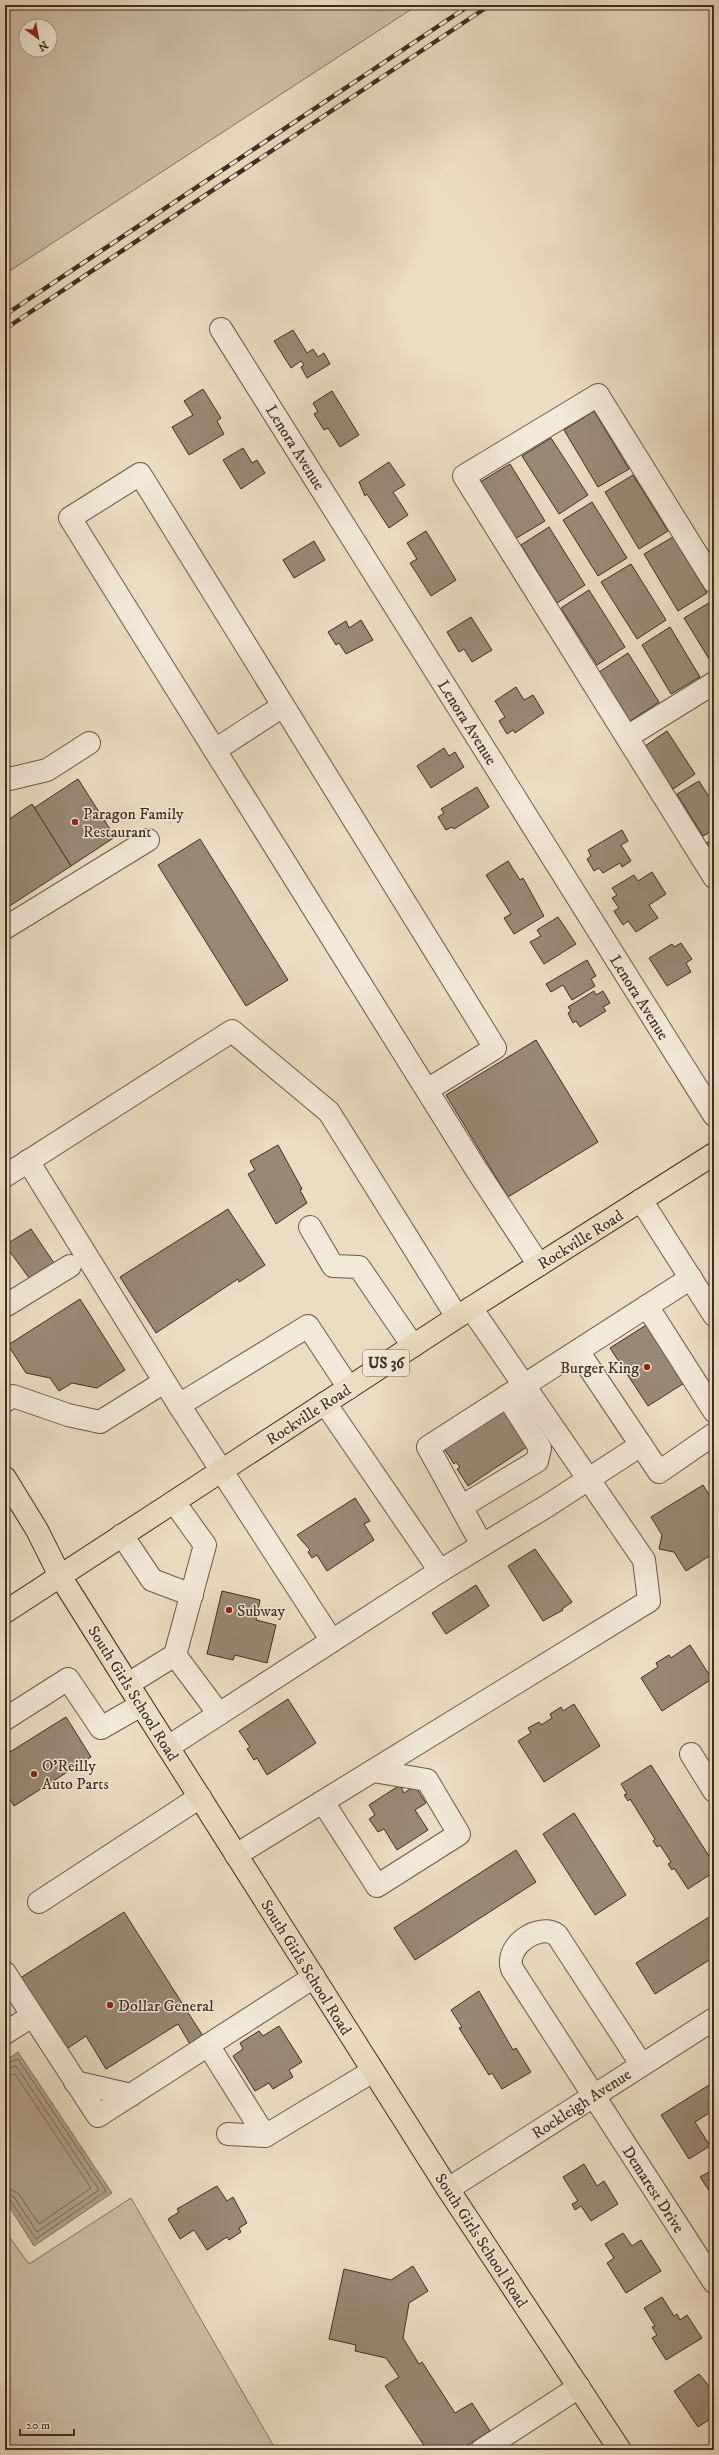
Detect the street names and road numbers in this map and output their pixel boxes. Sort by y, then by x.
street label: Lenora Avenue [261,401,329,494]
street label: Lenora Avenue [433,676,501,769]
street label: Lenora Avenue [605,951,673,1044]
street label: Rockville Road [534,1206,627,1274]
road number: US 36 [363,1350,409,1376]
street label: Rockville Road [262,1380,355,1450]
street label: South Girls School Road [83,1622,183,1765]
street label: South Girls School Road [256,1896,356,2039]
street label: Rockleigh Avenue [528,2064,635,2143]
street label: Demarest Drive [618,2142,689,2237]
street label: South Girls School Road [430,2170,532,2311]

